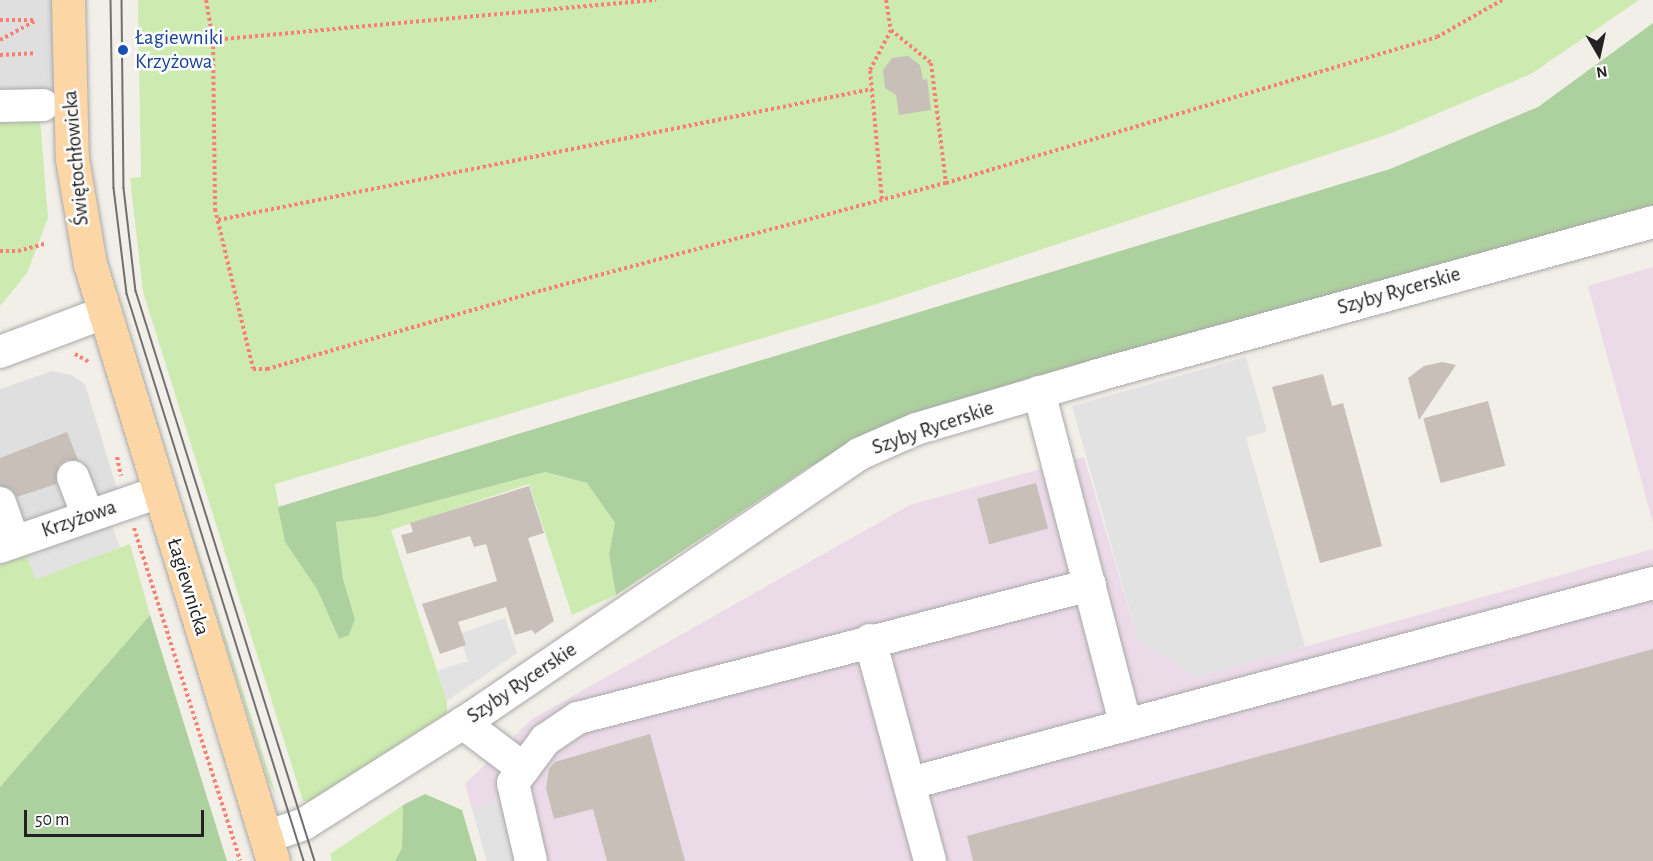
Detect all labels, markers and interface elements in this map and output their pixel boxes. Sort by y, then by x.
north arrow [1569,24,1629,84]
place label: Łagiewniki Krzyżowa [135,25,223,75]
marker: Łagiewniki Krzyżowa [116,43,130,57]
text: N [1595,63,1609,81]
street label: Świętochłowicka [58,89,94,227]
street label: Szyby Rycerskie [1334,261,1464,321]
street label: Szyby Rycerskie [869,395,997,461]
street label: Krzyżowa [38,494,120,544]
street label: Łagiewnicka [161,535,215,639]
street label: Szyby Rycerskie [462,637,582,729]
scale bar [27,798,207,836]
text: 50 m [35,811,69,829]

